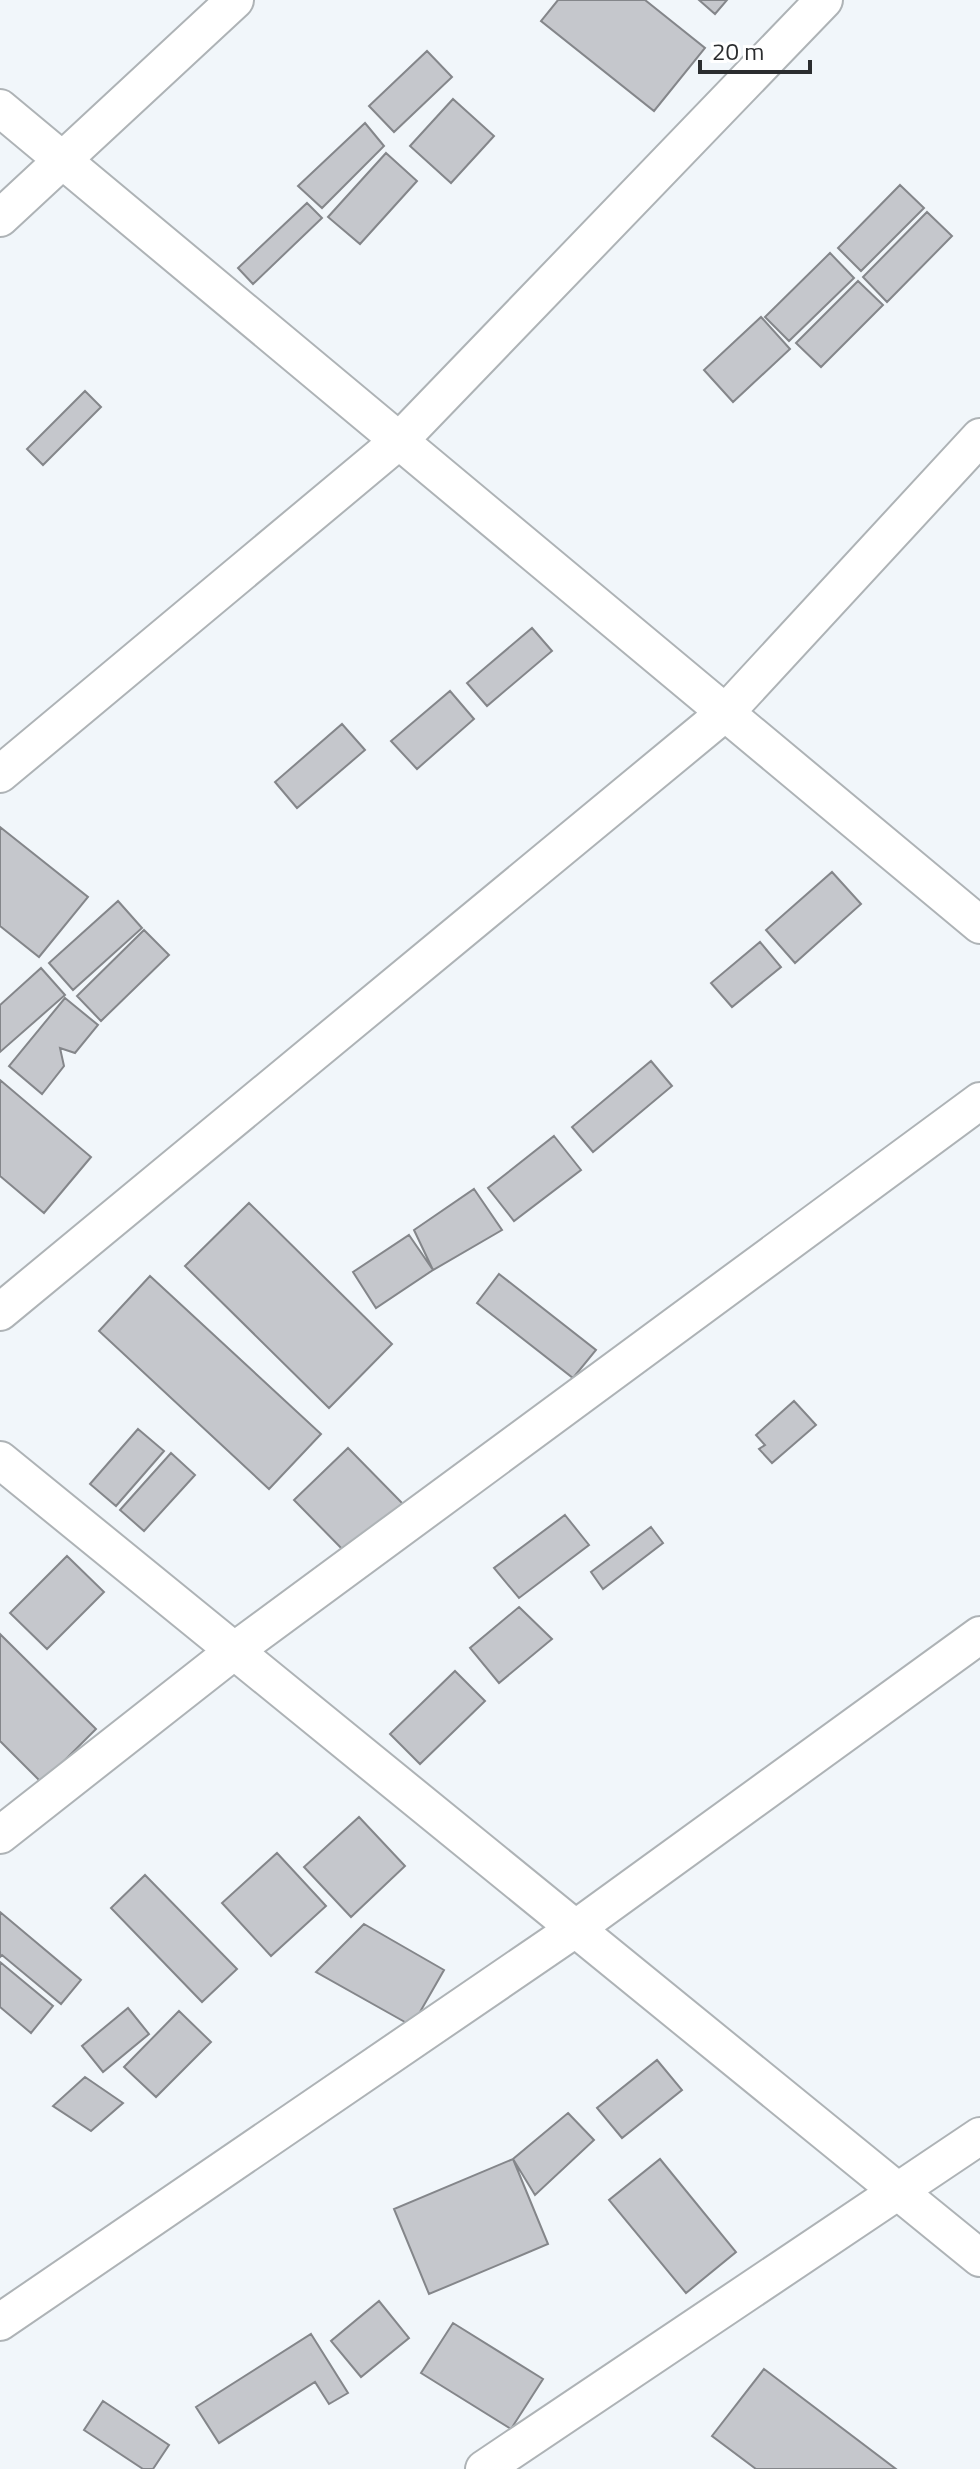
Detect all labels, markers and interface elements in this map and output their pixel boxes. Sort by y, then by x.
scale bar [700,24,810,74]
text: 20 m [712,33,764,69]

